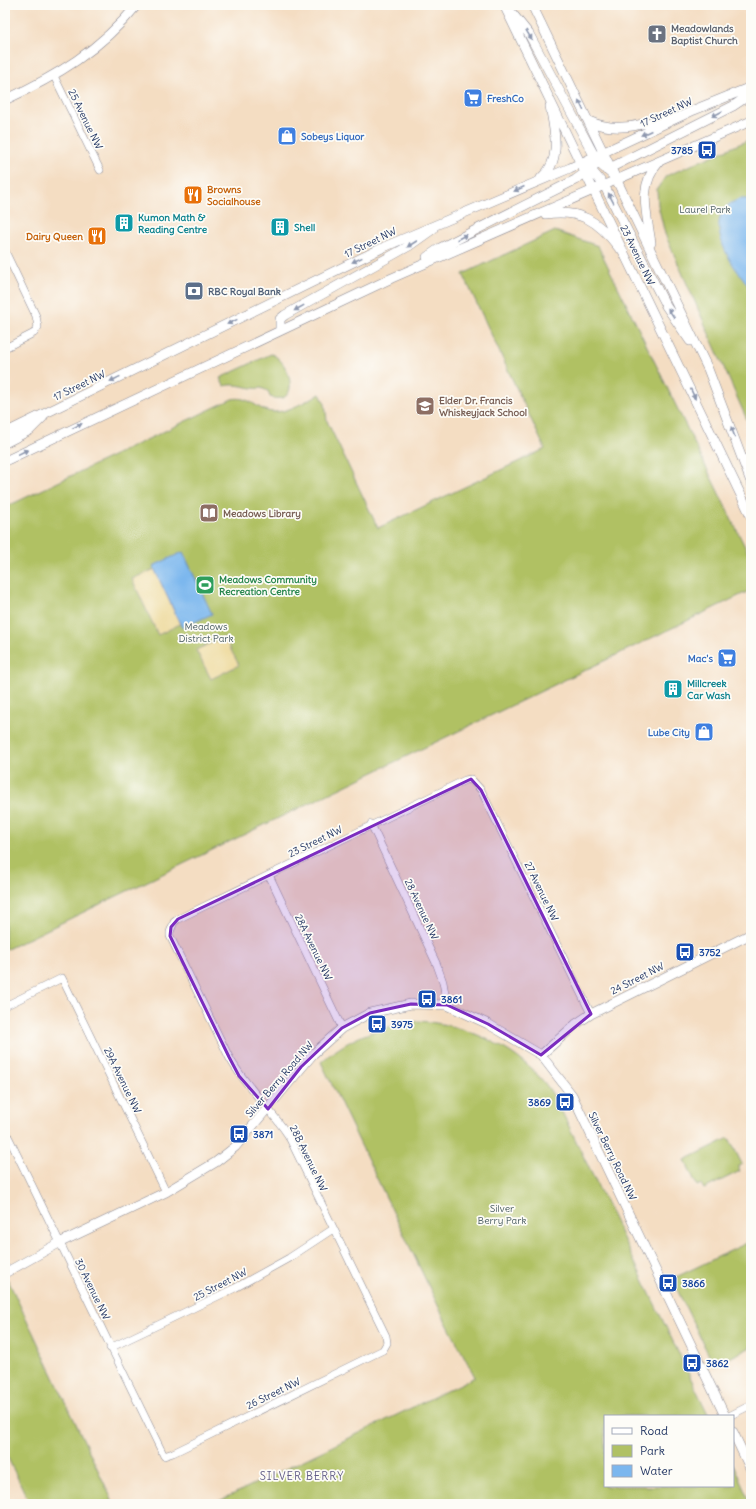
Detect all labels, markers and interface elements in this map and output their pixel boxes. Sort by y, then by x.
place label: Meadowlands Baptist Church [671,22,738,47]
church icon: Meadowlands Baptist Church [646,23,668,45]
one-way arrow [526,29,533,41]
street label: 25 Avenue NW [65,87,106,152]
supermarket icon: FreshCo [462,87,484,109]
place label: FreshCo [487,92,524,105]
street label: 17 Street NW [638,95,694,130]
one-way arrow [578,99,584,110]
one-way arrow [711,110,723,117]
shop icon: Sobeys Liquor [276,125,298,147]
place label: Sobeys Liquor [301,130,365,143]
one-way arrow [641,130,652,136]
bus stop icon: 3785 [696,139,718,161]
place label: 3785 [671,144,693,157]
place label: Browns Socialhouse [207,183,261,208]
restaurant icon: Browns Socialhouse [182,184,204,206]
one-way arrow [514,186,525,192]
one-way arrow [608,192,614,204]
park label: Laurel Park [679,203,731,216]
place label: Kumon Math & Reading Centre [138,211,208,236]
building icon: Kumon Math & Reading Centre [113,212,135,234]
building icon: Shell [269,216,291,238]
place label: Shell [294,221,315,234]
street label: 23 Avenue NW [617,223,658,287]
street label: 17 Street NW [342,224,398,261]
restaurant icon: Dairy Queen [86,225,108,247]
place label: Dairy Queen [26,230,83,243]
one-way arrow [456,234,468,240]
one-way arrow [407,240,417,248]
one-way arrow [352,257,363,264]
bank icon: RBC Royal Bank [183,280,205,302]
place label: RBC Royal Bank [208,285,281,298]
one-way arrow [293,304,305,311]
one-way arrow [667,308,675,318]
one-way arrow [226,319,238,325]
street label: 17 Street NW [51,367,107,404]
one-way arrow [110,376,121,382]
one-way arrow [690,388,696,400]
place label: Elder Dr. Francis Whiskeyjack School [439,394,527,419]
school or university icon: Elder Dr. Francis Whiskeyjack School [414,395,436,417]
one-way arrow [71,423,82,429]
one-way arrow [729,426,735,438]
one-way arrow [18,449,29,455]
library icon: Meadows Library [198,502,220,524]
place label: Meadows Library [223,507,301,520]
place label: Meadows Community Recreation Centre [219,573,317,598]
sports icon: Meadows Community Recreation Centre [194,574,216,596]
park label: Meadows District Park [178,620,234,645]
supermarket icon: Mac's [716,647,738,669]
place label: Mac's [688,652,713,665]
place label: Millcreek Car Wash [687,677,731,702]
building icon: Millcreek Car Wash [662,678,684,700]
shop icon: Lube City [693,721,715,743]
place label: Lube City [648,726,690,739]
street label: 23 Street NW [286,823,344,860]
street label: 27 Avenue NW [522,859,562,923]
street label: 28 Avenue NW [402,877,441,942]
street label: 28A Avenue NW [292,912,335,982]
bus stop icon: 3752 [674,941,696,963]
place label: 3752 [699,946,721,959]
street label: 24 Street NW [608,959,666,998]
bus stop icon: 3861 [416,988,438,1010]
place label: 3861 [441,993,462,1006]
bus stop icon: 3975 [366,1013,388,1035]
place label: 3975 [391,1018,413,1031]
street label: Silver Berry Road NW [243,1039,316,1120]
street label: 29A Avenue NW [101,1045,144,1115]
bus stop icon: 3869 [554,1091,576,1113]
place label: 3869 [528,1096,551,1109]
street label: Silver Berry Road NW [586,1110,640,1203]
bus stop icon: 3871 [228,1123,250,1145]
street label: 28B Avenue NW [287,1123,330,1193]
place label: 3871 [253,1128,273,1141]
park label: Silver Berry Park [478,1202,526,1227]
street label: 30 Avenue NW [72,1256,113,1322]
street label: 25 Street NW [191,1265,249,1304]
bus stop icon: 3866 [657,1272,679,1294]
place label: 3866 [682,1277,705,1290]
bus stop icon: 3862 [681,1352,703,1374]
place label: 3862 [706,1357,729,1370]
street label: 26 Street NW [244,1375,302,1412]
legend [604,1415,734,1487]
text: Road [640,1423,668,1438]
text: Park [640,1443,665,1458]
text: Water [640,1463,673,1478]
district label: SILVER BERRY [260,1469,344,1483]

